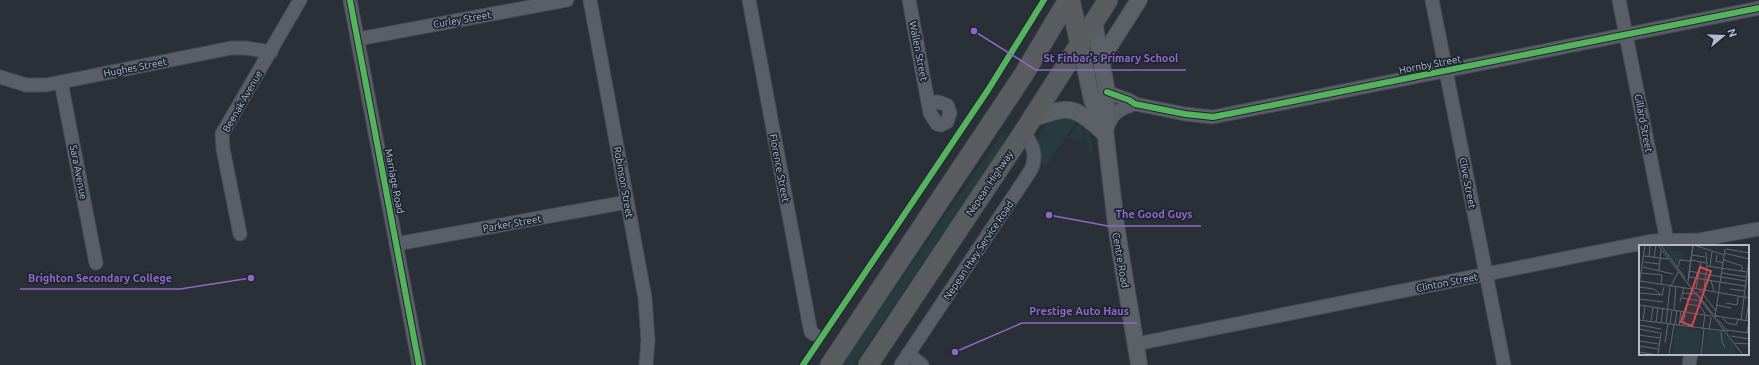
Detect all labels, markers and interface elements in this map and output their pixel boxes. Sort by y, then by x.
street label: Curley Street [432,9,492,30]
north arrow [1703,16,1743,56]
street label: Wallen Street [907,20,930,82]
text: N [1725,27,1739,39]
callout: St Finbar's Primary School [1036,47,1186,70]
text: St Finbar's Primary School [1044,52,1179,64]
street label: Hornby Street [1398,53,1462,76]
street label: Hughes Street [103,56,168,79]
street label: Beenak Avenue [220,69,265,134]
street label: Gillard Street [1632,93,1655,153]
street label: Florence Street [768,133,792,203]
street label: Sara Avenue [68,144,89,200]
street label: Robinson Street [612,146,635,219]
street label: Marriage Road [383,148,406,214]
street label: Nepean Highway [964,149,1015,218]
street label: Clive Street [1457,157,1478,210]
street label: Nepean Hwy Service Road [941,199,1016,302]
callout: The Good Guys [1108,203,1201,226]
text: The Good Guys [1116,208,1192,220]
street label: Parker Street [482,213,542,234]
street label: Centre Road [1110,232,1131,289]
inset map [1639,245,1749,355]
callout: Brighton Secondary College [20,266,180,289]
street label: Clinton Street [1415,271,1479,294]
text: Brighton Secondary College [28,272,172,284]
callout: Prestige Auto Haus [1022,300,1137,323]
text: Prestige Auto Haus [1029,305,1129,317]

